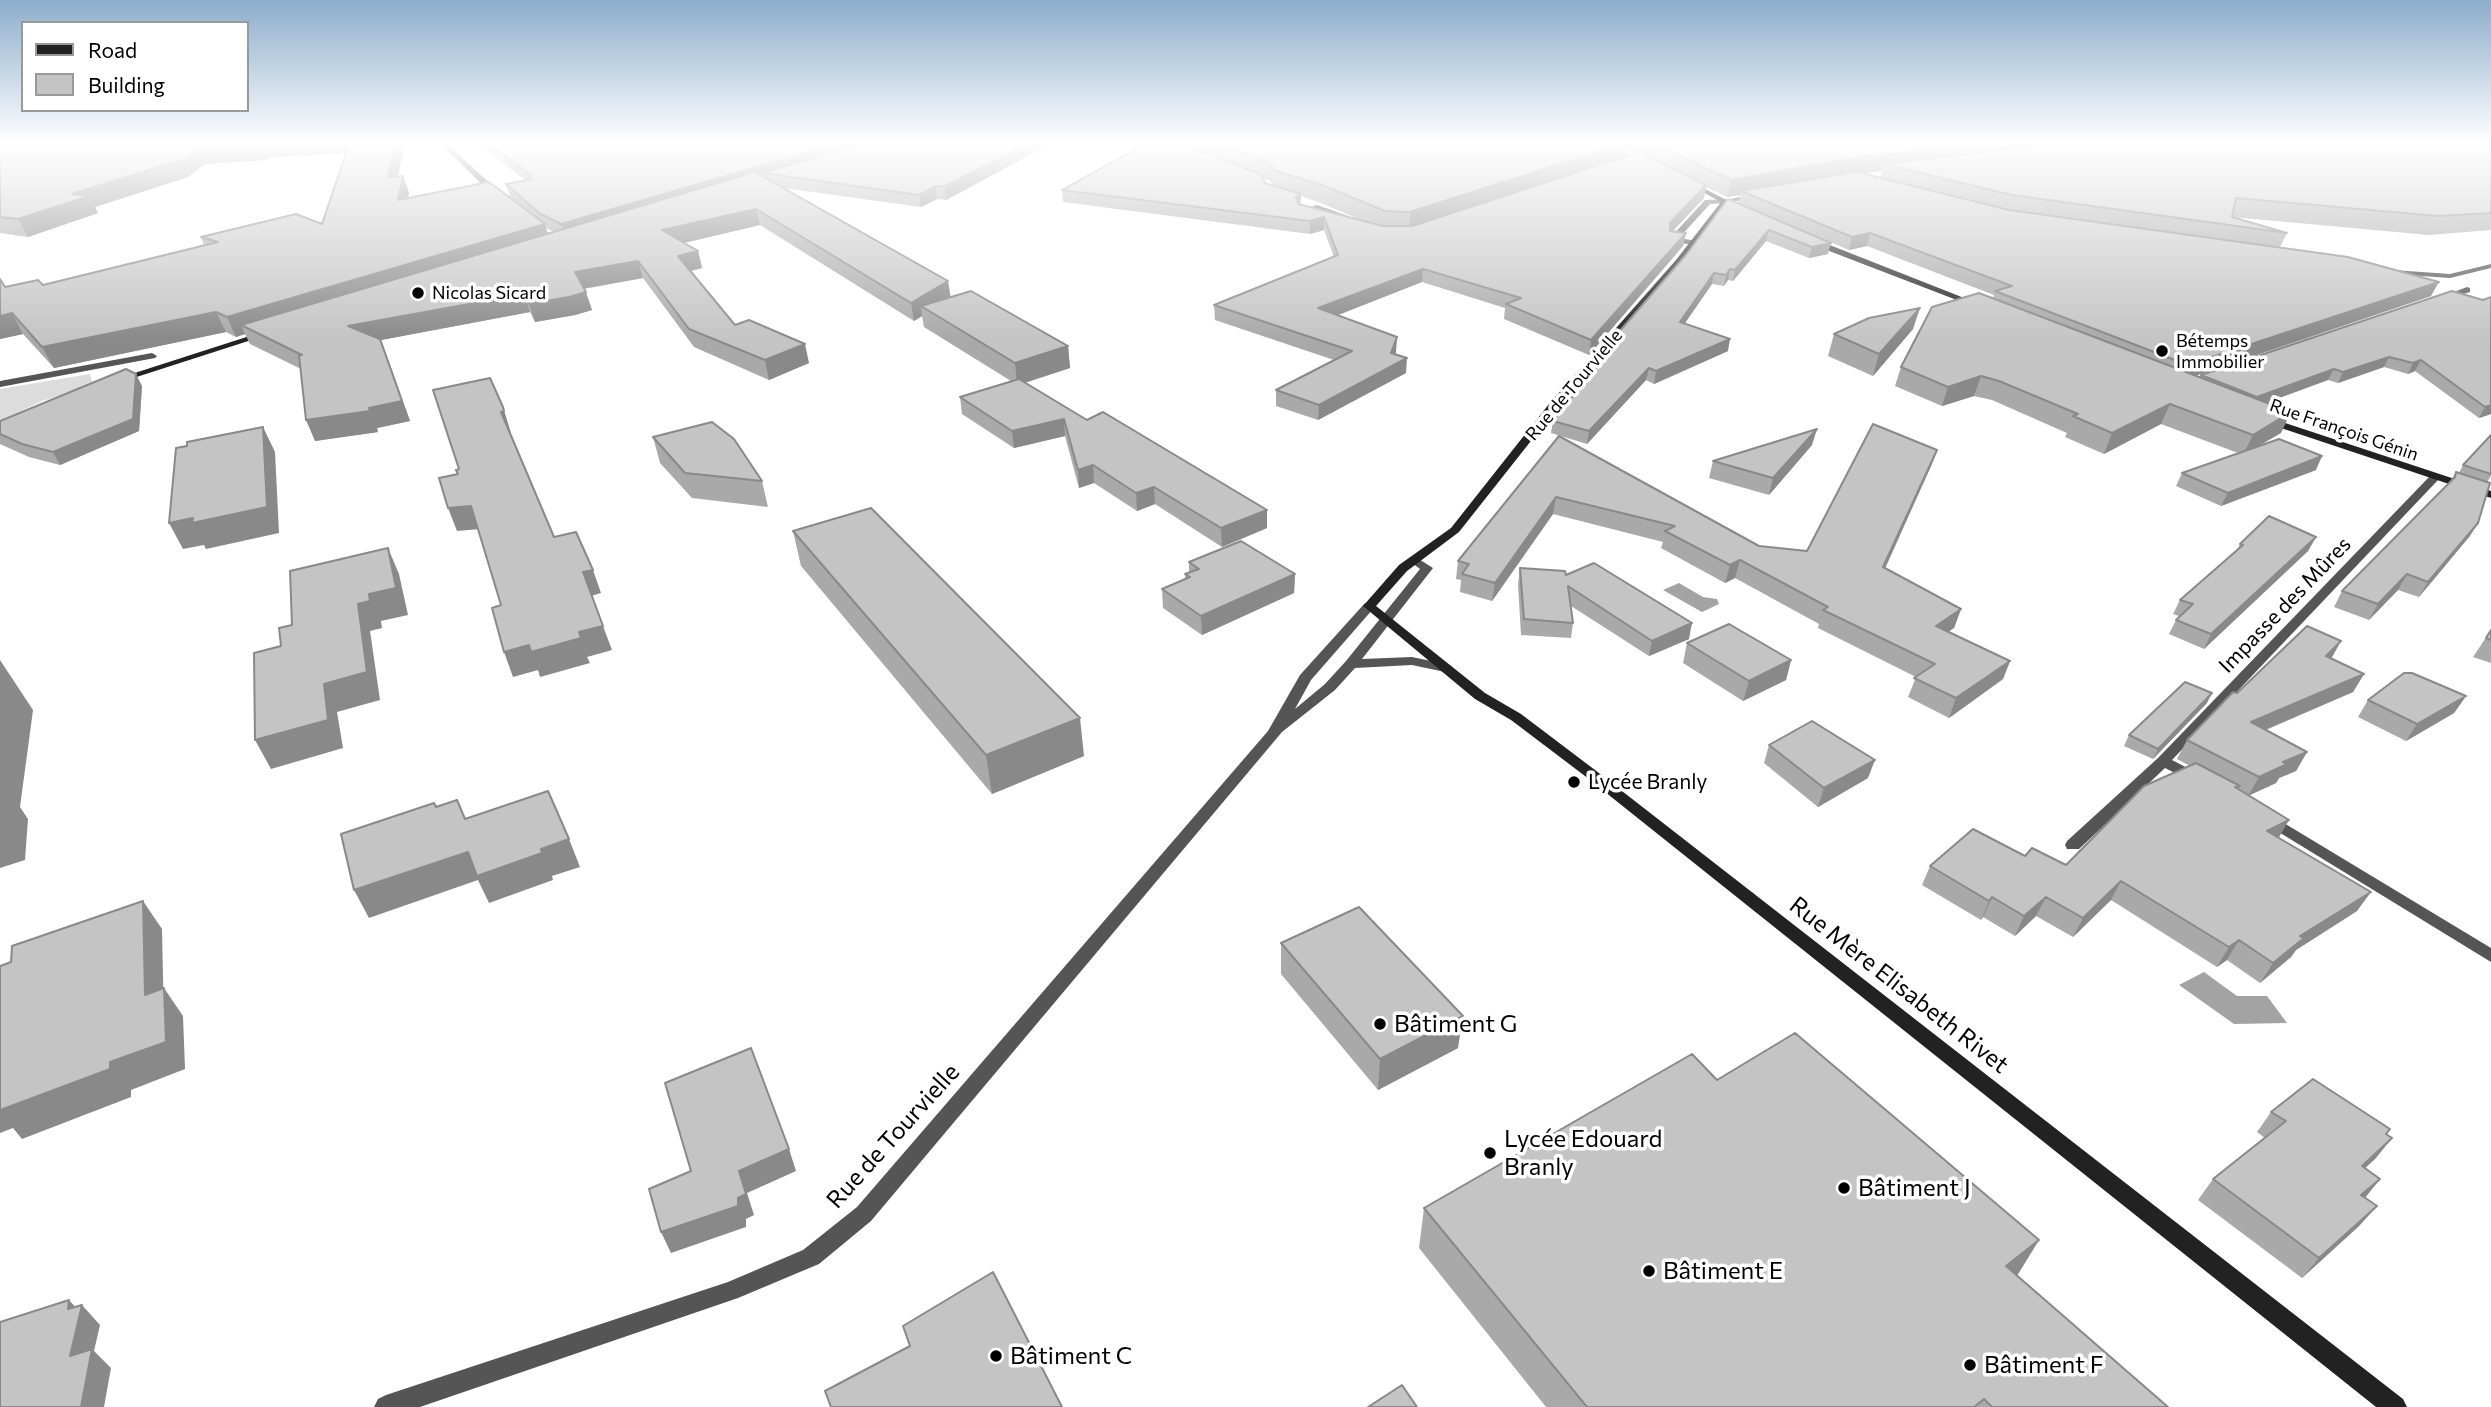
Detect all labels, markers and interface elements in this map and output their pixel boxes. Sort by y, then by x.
legend [21,21,248,112]
text: Road [88,37,137,62]
text: Building [88,72,165,97]
place label: Nicolas Sicard [432,282,546,304]
marker: Nicolas Sicard [410,285,426,301]
street label: Rue de Tourvielle [1521,325,1627,445]
place label: Bétemps Immobilier [2176,330,2264,372]
marker: Bétemps Immobilier [2154,343,2170,359]
street label: Rue François Génin [2267,394,2421,466]
street label: Impasse des Mûres [2214,532,2356,678]
place label: Lycée Branly [1588,769,1707,795]
marker: Lycée Branly [1566,774,1582,790]
street label: Rue Mère Elisabeth Rivet [1784,891,2014,1079]
place label: Bâtiment G [1394,1010,1517,1038]
marker: Bâtiment G [1372,1016,1388,1032]
street label: Rue de Tourvielle [821,1058,965,1214]
place label: Lycée Edouard Branly [1504,1125,1662,1181]
marker: Lycée Edouard Branly [1482,1145,1498,1161]
place label: Bâtiment J [1858,1174,1971,1202]
marker: Bâtiment J [1836,1180,1852,1196]
place label: Bâtiment E [1663,1257,1783,1285]
marker: Bâtiment E [1641,1263,1657,1279]
place label: Bâtiment C [1010,1342,1132,1370]
marker: Bâtiment C [988,1348,1004,1364]
place label: Bâtiment F [1984,1351,2103,1379]
marker: Bâtiment F [1962,1357,1978,1373]

